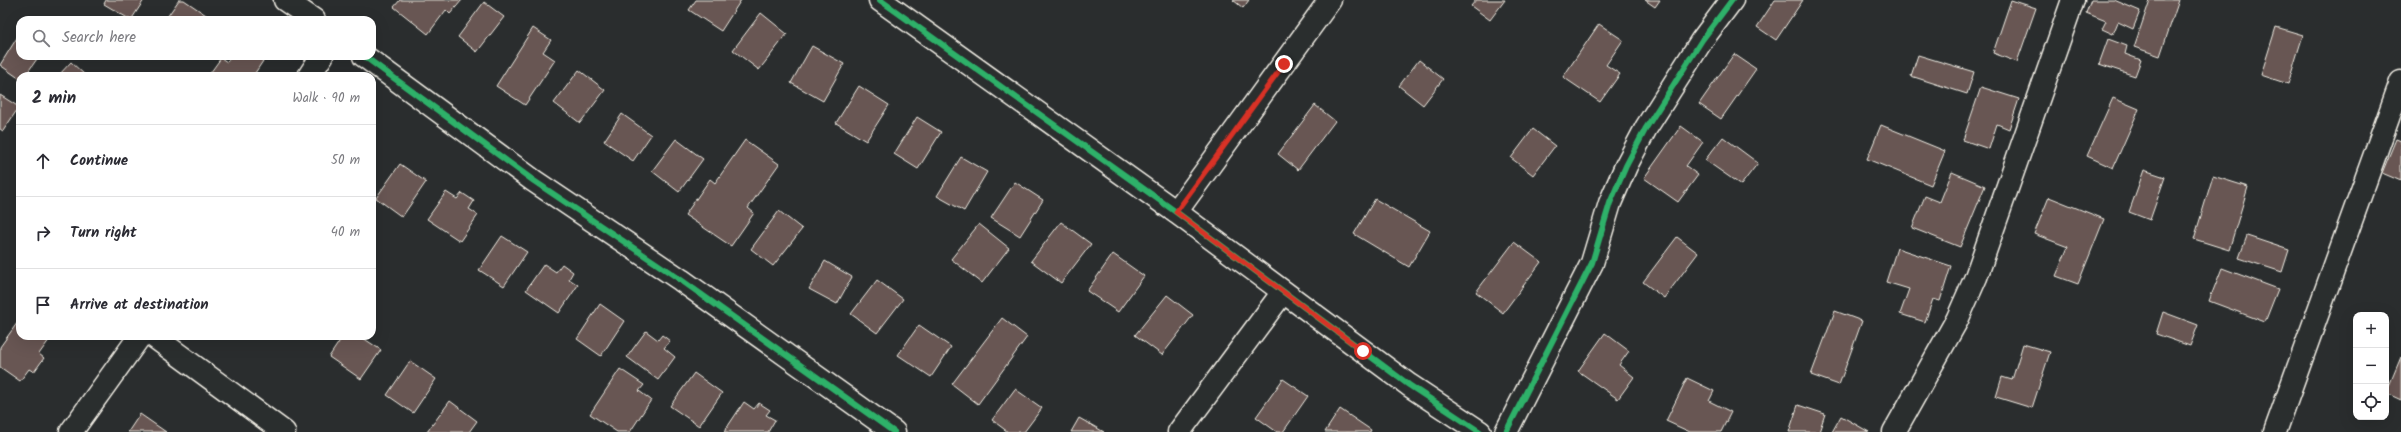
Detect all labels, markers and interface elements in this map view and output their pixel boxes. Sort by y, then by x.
search box [16,16,376,60]
text: Search here [62,26,136,50]
icon: search [30,27,52,49]
route end [1275,55,1293,73]
text: 2 min [32,85,76,112]
text: Walk · 90 m [293,88,360,109]
text: Continue [70,149,128,173]
icon: ahead [32,150,54,172]
text: 50 m [331,150,360,171]
text: Turn right [70,221,137,245]
icon: right [32,222,54,244]
text: 40 m [331,222,360,243]
text: Arrive at destination [70,293,209,317]
icon: arrive [32,294,54,316]
map controls [2353,312,2389,420]
button: + [2353,312,2389,348]
route start [1354,342,1372,360]
button: − [2353,348,2389,384]
button: locate [2353,384,2389,420]

